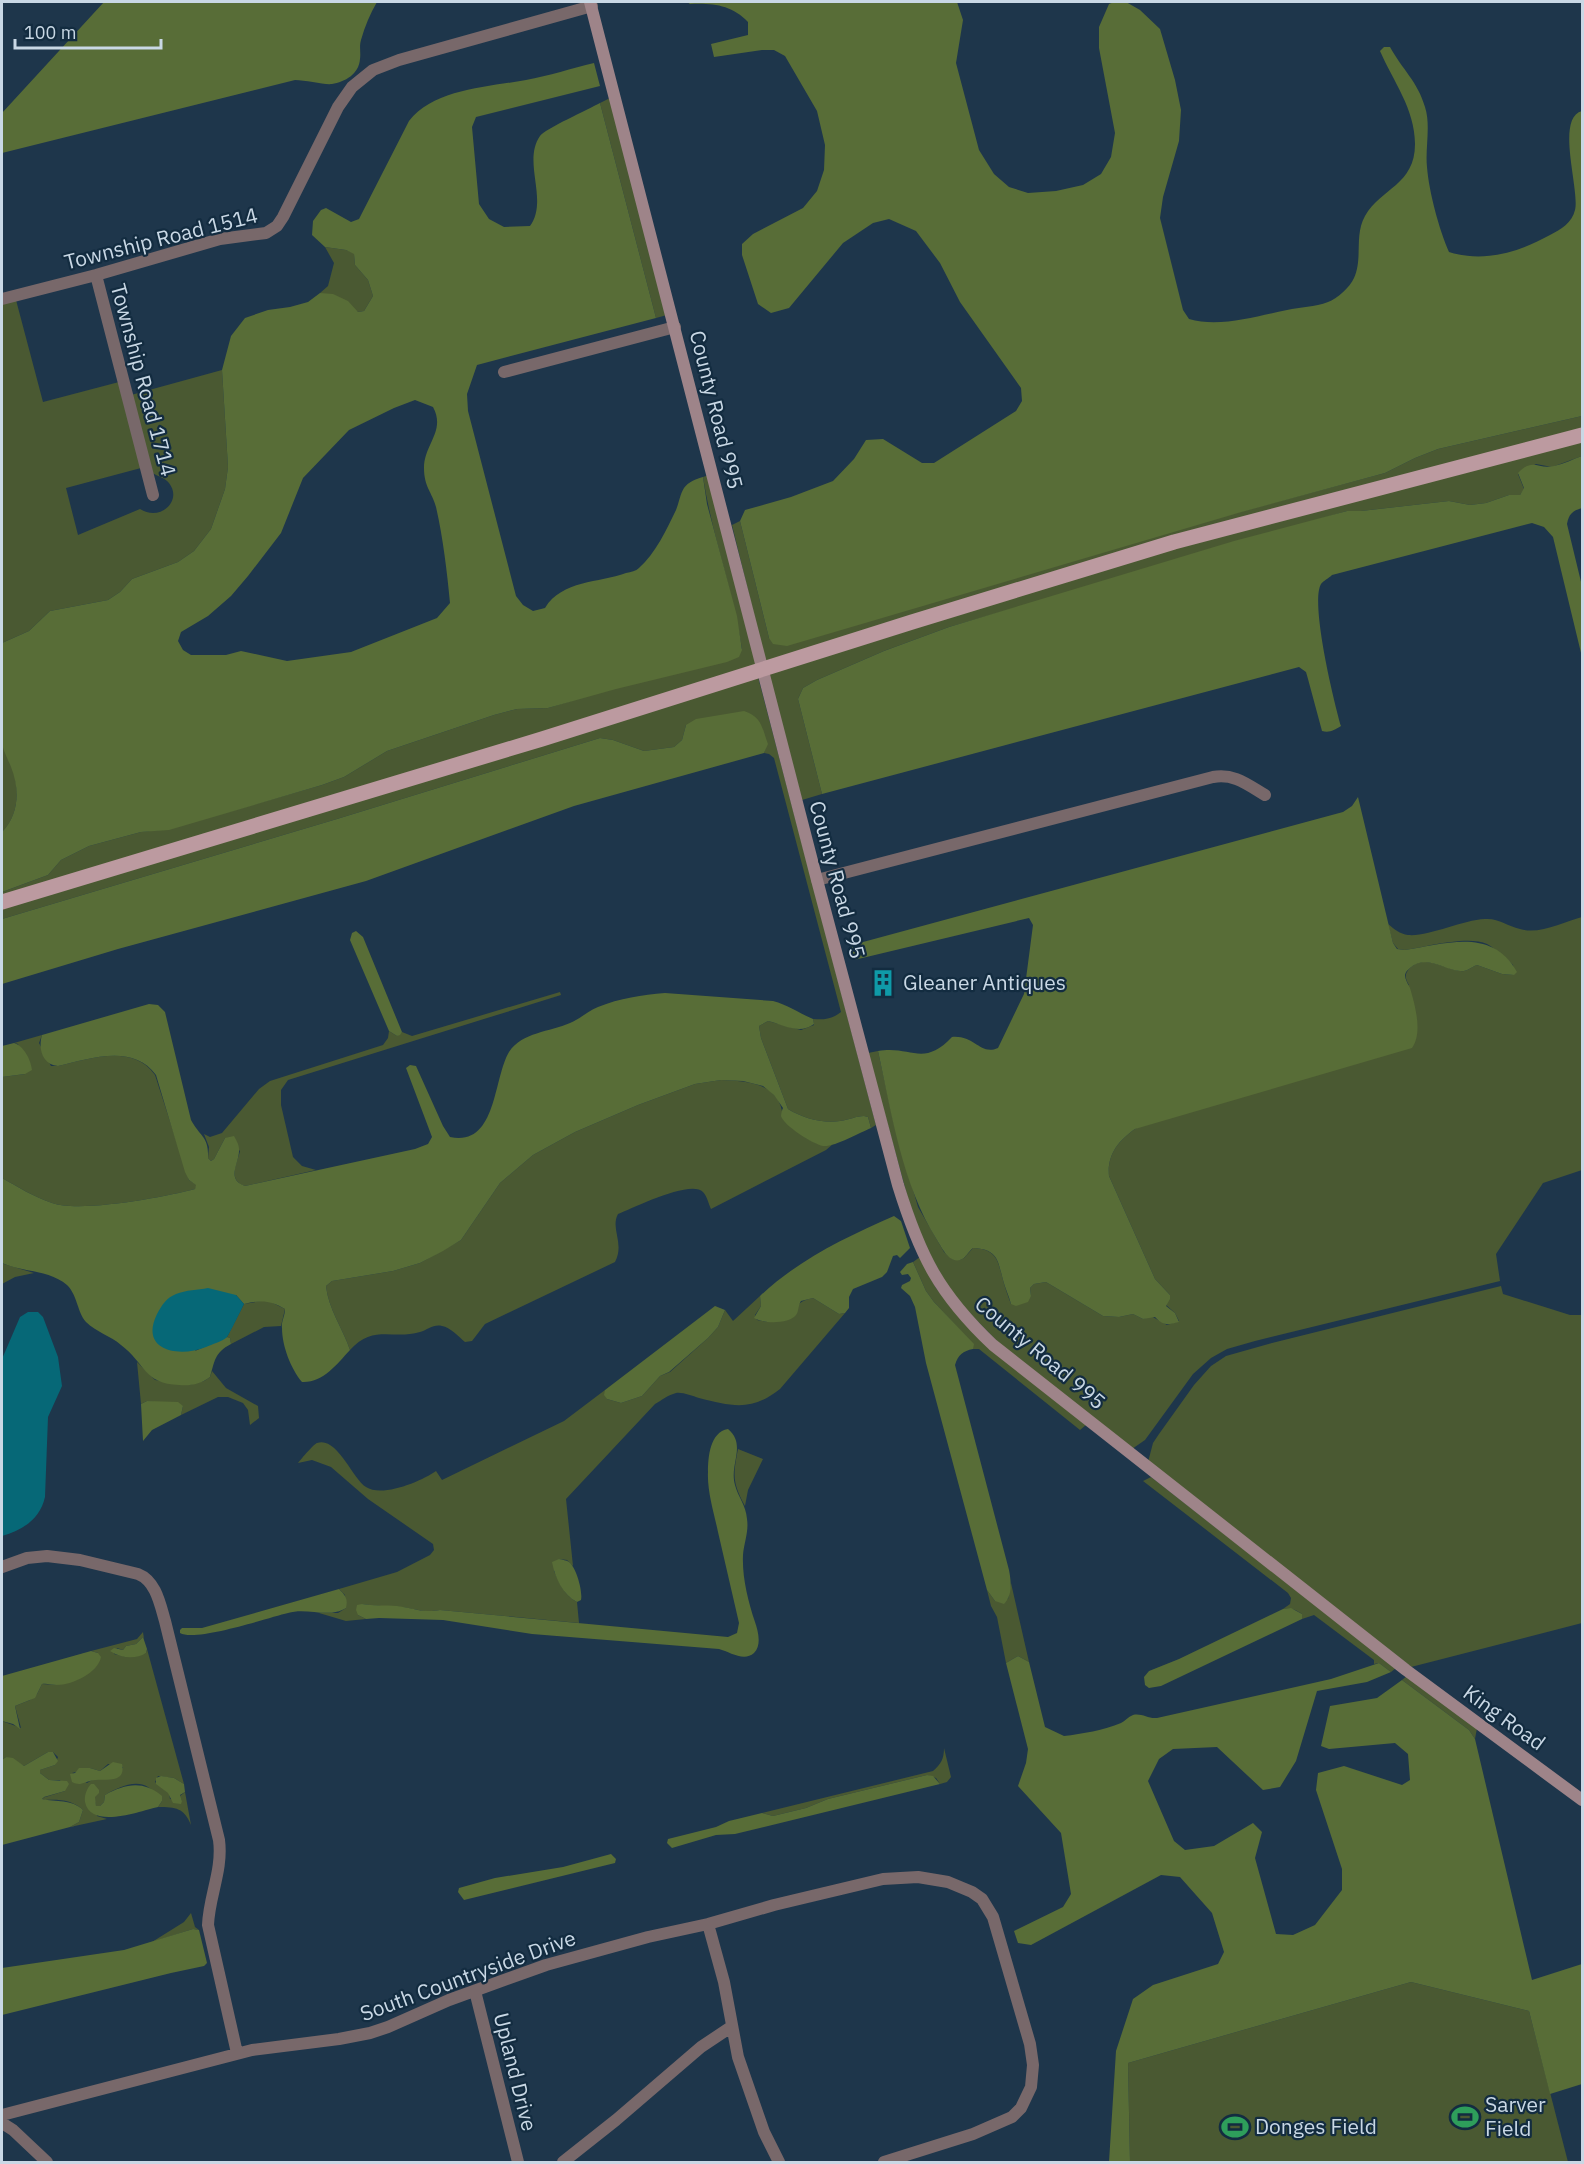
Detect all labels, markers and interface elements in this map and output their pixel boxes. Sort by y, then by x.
scale bar [15,12,160,50]
text: 100 m [24,21,76,44]
street label: Township Road 1514 [61,200,260,276]
street label: Township Road 1714 [105,280,183,479]
street label: County Road 995 [684,328,750,492]
street label: County Road 995 [803,798,873,962]
building icon: Gleaner Antiques [868,968,898,998]
place label: Gleaner Antiques [903,968,1066,996]
street label: County Road 995 [969,1289,1112,1415]
street label: King Road [1458,1678,1551,1756]
street label: South Countryside Drive [356,1923,579,2027]
street label: Upland Drive [488,2010,544,2134]
place label: Sarver Field [1485,2090,1546,2142]
sports icon: Sarver Field [1450,2102,1480,2132]
sports icon: Donges Field [1220,2112,1250,2142]
place label: Donges Field [1255,2112,1377,2140]

